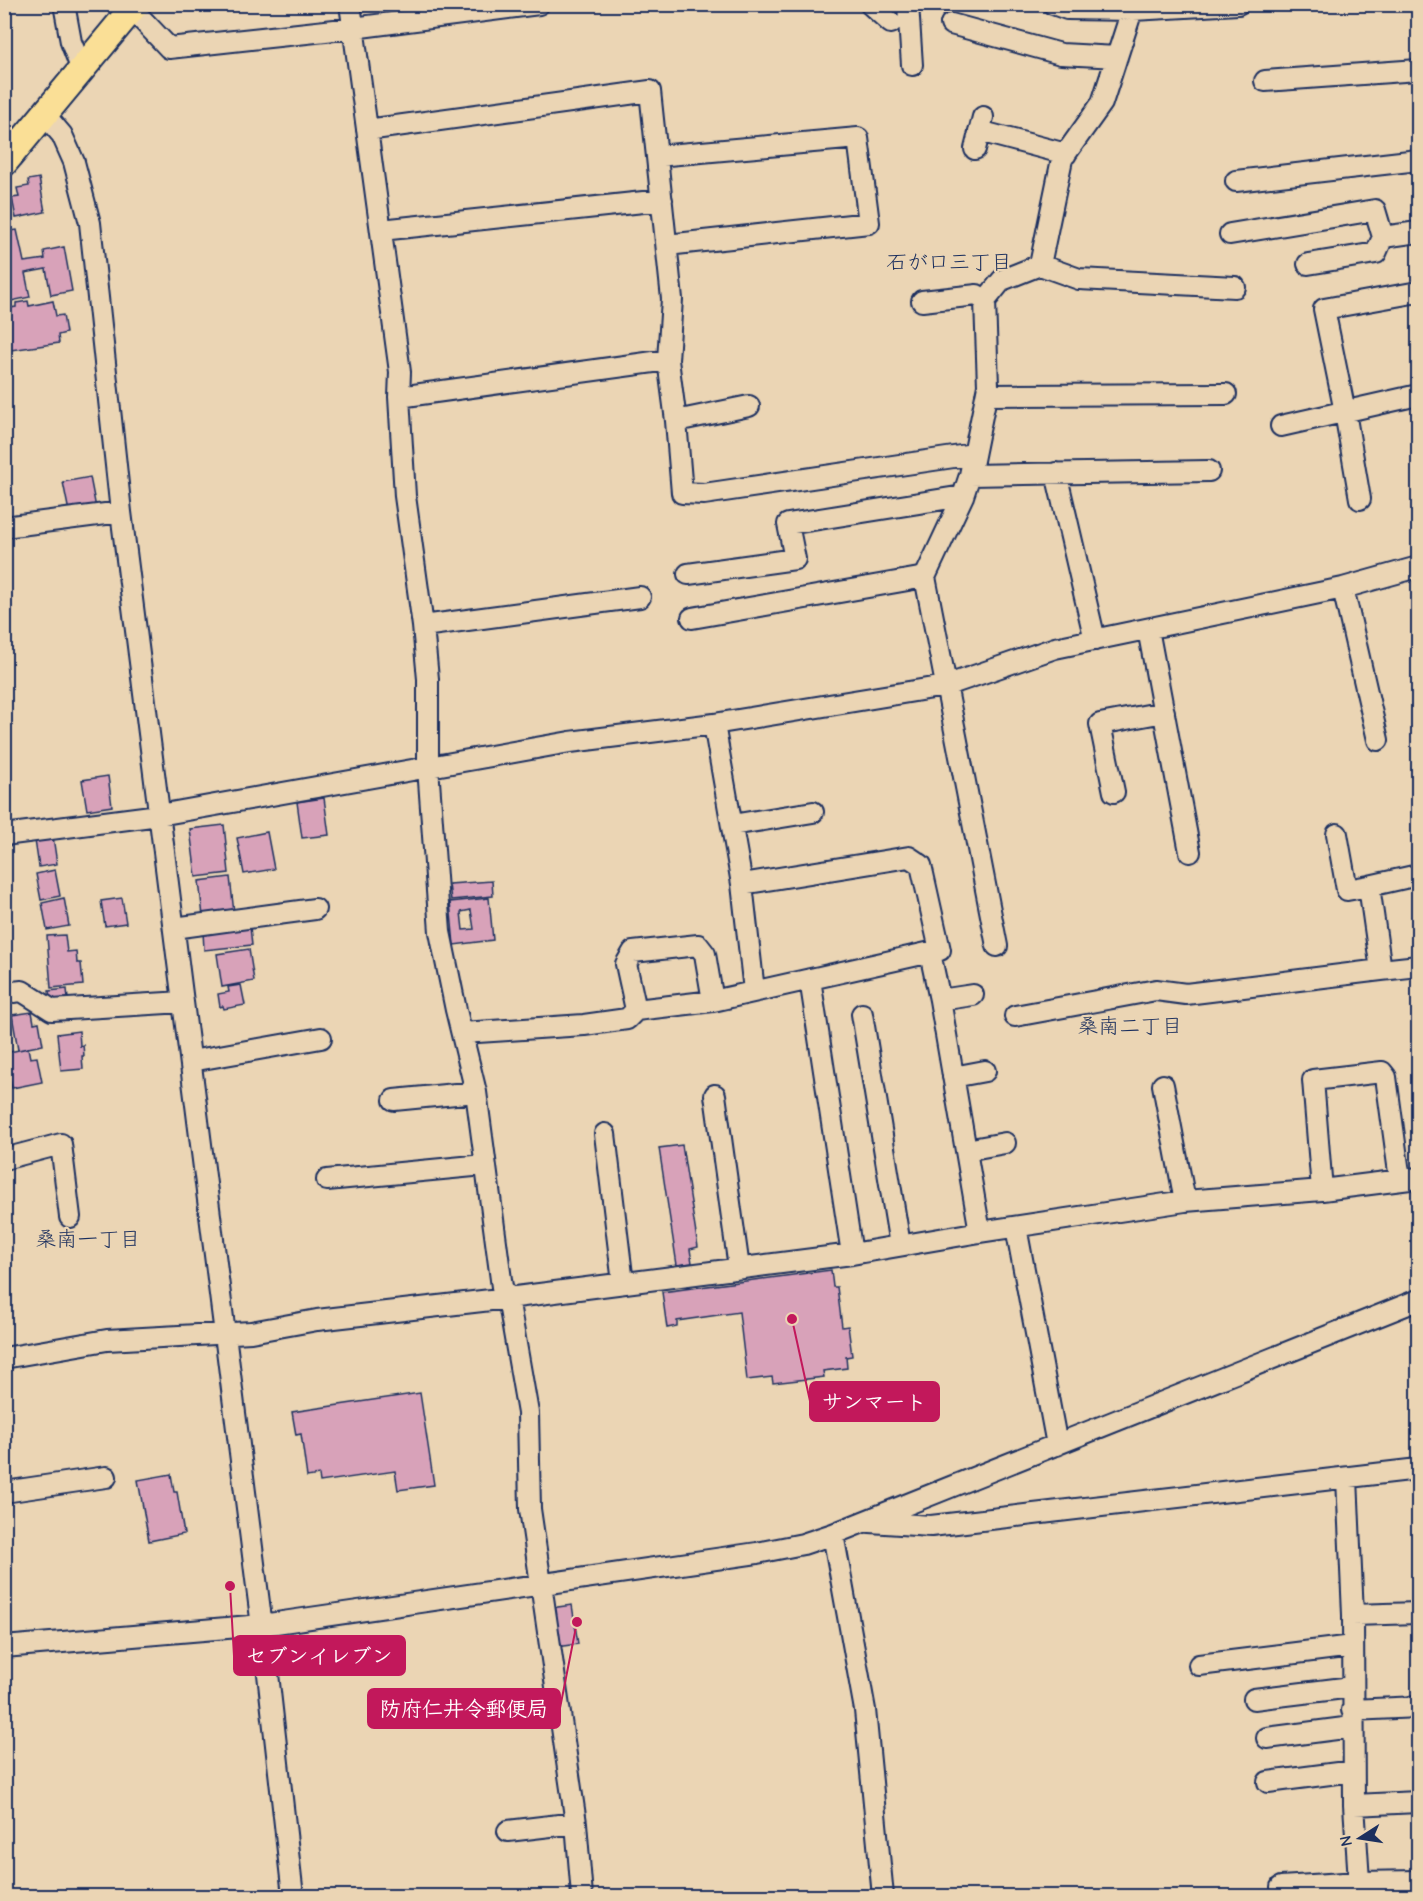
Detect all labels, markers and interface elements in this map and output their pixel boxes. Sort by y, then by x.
district label: 石が口三丁目 [886,250,1012,274]
district label: 桑南二丁目 [1078,1014,1183,1038]
district label: 桑南一丁目 [36,1227,141,1251]
callout: サンマート [810,1382,939,1421]
text: サンマート [822,1390,927,1414]
callout: セブンイレブン [234,1636,405,1675]
text: セブンイレブン [246,1644,393,1668]
callout: 防府仁井令郵便局 [368,1689,560,1728]
text: 防府仁井令郵便局 [380,1697,548,1721]
north arrow [1330,1808,1390,1868]
text: N [1336,1834,1356,1848]

